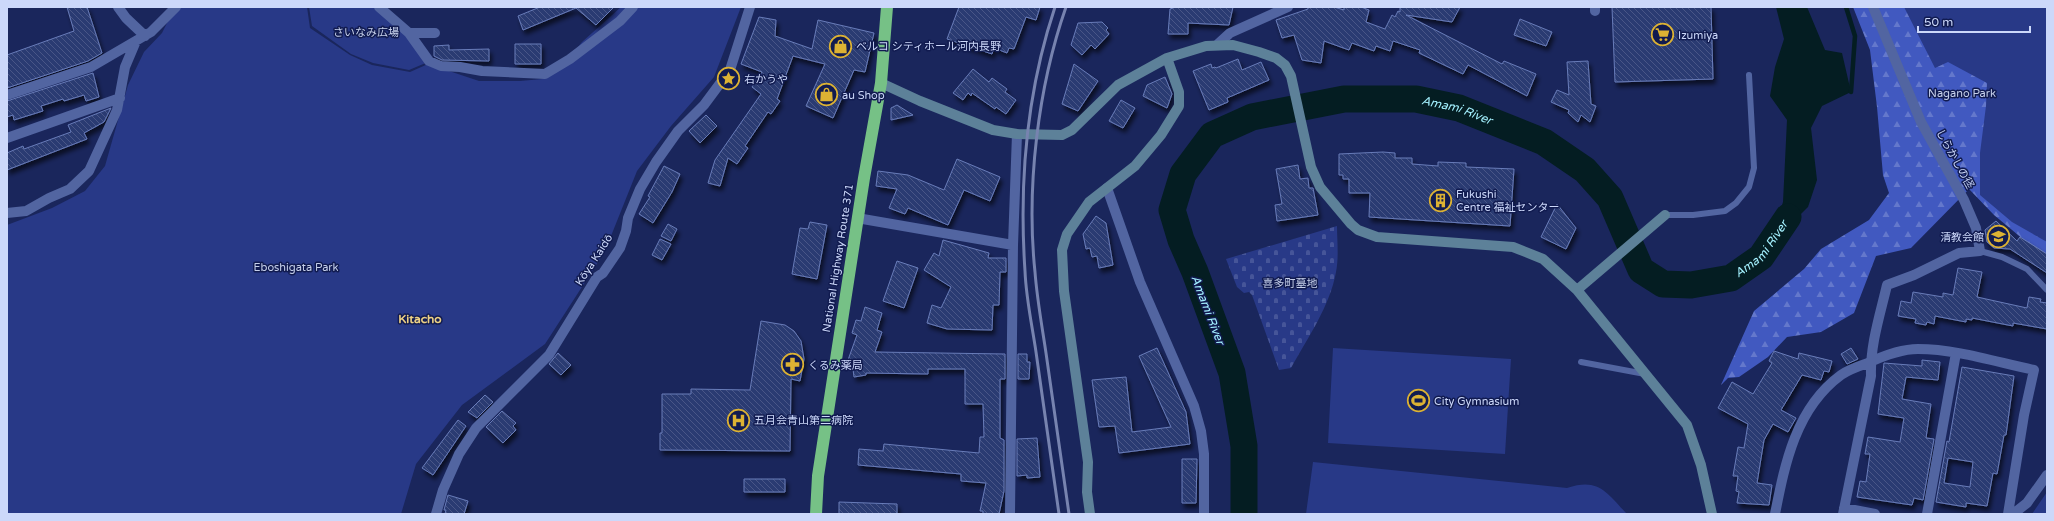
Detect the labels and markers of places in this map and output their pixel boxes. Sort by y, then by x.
supermarket icon: Izumiya [1650,22,1676,48]
place label: Izumiya [1678,29,1718,42]
shop icon: ベルコ シティホール河内長野 [828,33,854,59]
place label: ベルコ シティホール河内長野 [856,40,1001,53]
place icon: 右かうや [715,66,741,92]
place label: 右かうや [744,73,788,86]
shop icon: au Shop [813,82,839,108]
place label: au Shop [842,89,885,102]
building icon: Fukushi Centre 福祉センター [1428,187,1454,213]
place label: Fukushi Centre 福祉センター [1456,188,1560,214]
school or university icon: 清教会館 [1986,224,2012,250]
place label: 清教会館 [1940,231,1984,244]
pharmacy icon: くるみ薬局 [779,352,805,378]
place label: くるみ薬局 [808,359,863,372]
sports icon: City Gymnasium [1406,388,1432,414]
place label: City Gymnasium [1434,395,1519,408]
hospital icon: 五月会青山第二病院 [725,407,751,433]
place label: 五月会青山第二病院 [754,414,853,427]

